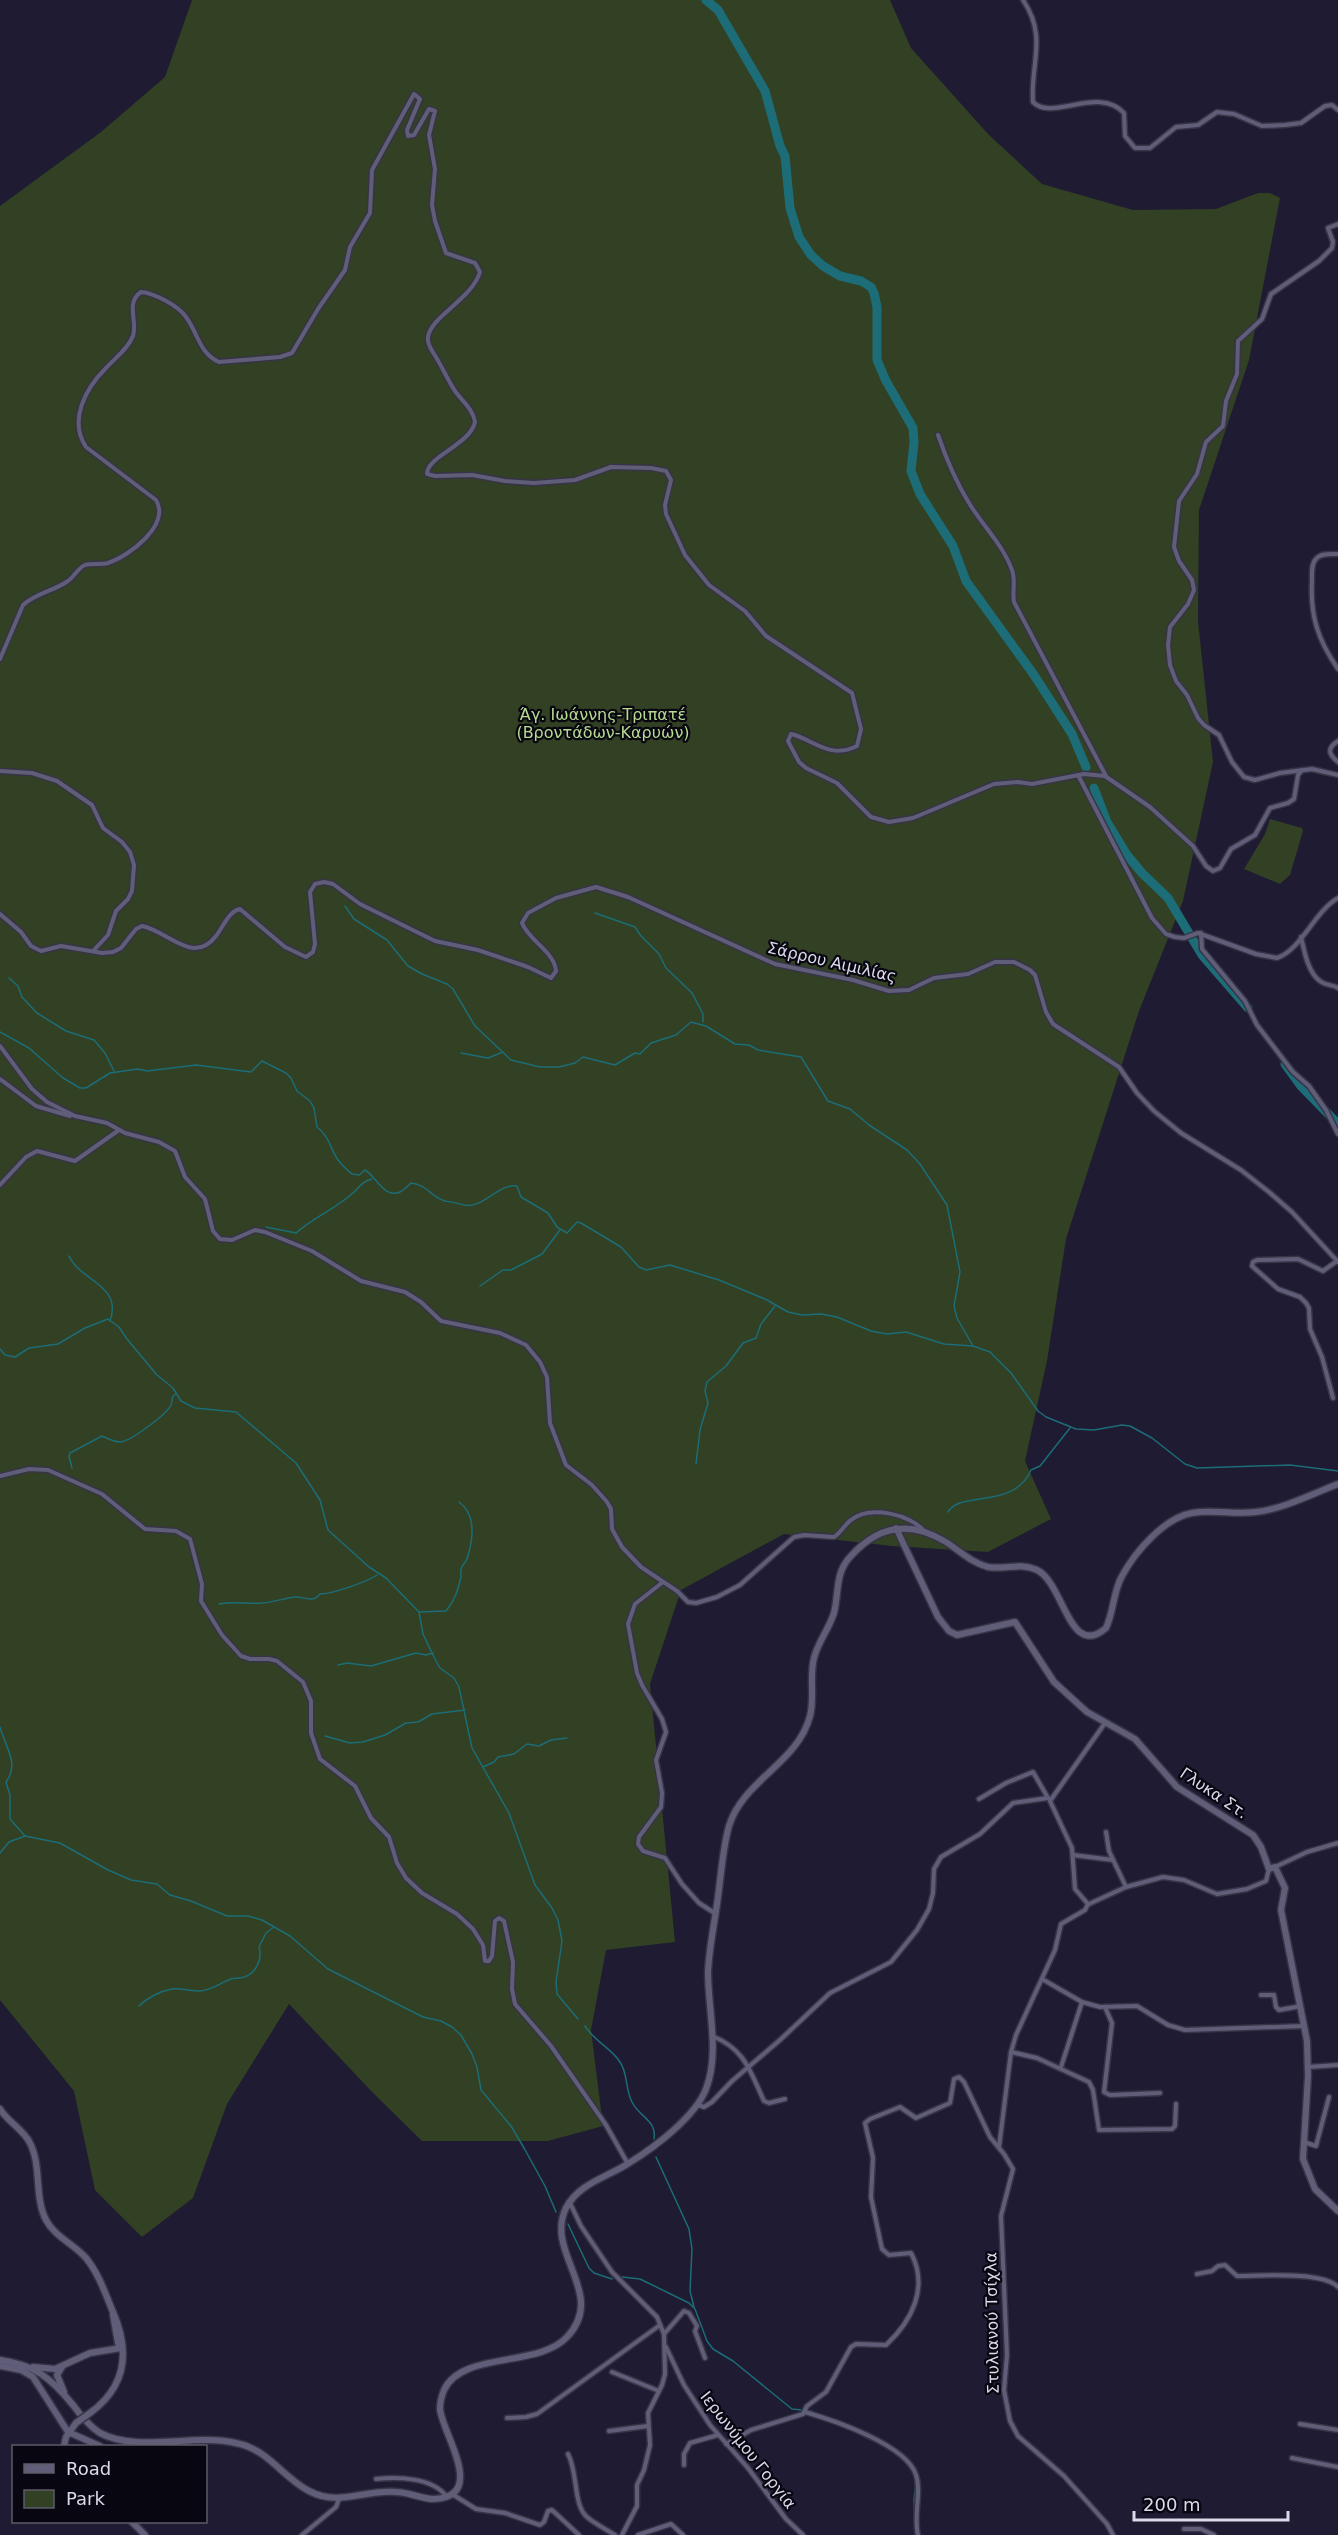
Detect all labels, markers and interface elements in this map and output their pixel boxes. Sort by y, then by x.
park label: Άγ. Ιωάννης-Τριπατέ (Βροντάδων-Καρυών) [516,705,690,742]
street label: Σάρρου Αιμιλίας [766,938,898,986]
street label: Γλυκα Στ. [1177,1763,1251,1823]
street label: Στυλιανού Τσίχλα [981,2252,1003,2394]
street label: Ιερωνύμου Γοργία [696,2388,800,2512]
legend [12,2445,207,2523]
text: Road [66,2458,111,2479]
scale bar [1134,2484,1288,2522]
text: Park [66,2488,105,2509]
text: 200 m [1143,2494,1201,2515]

